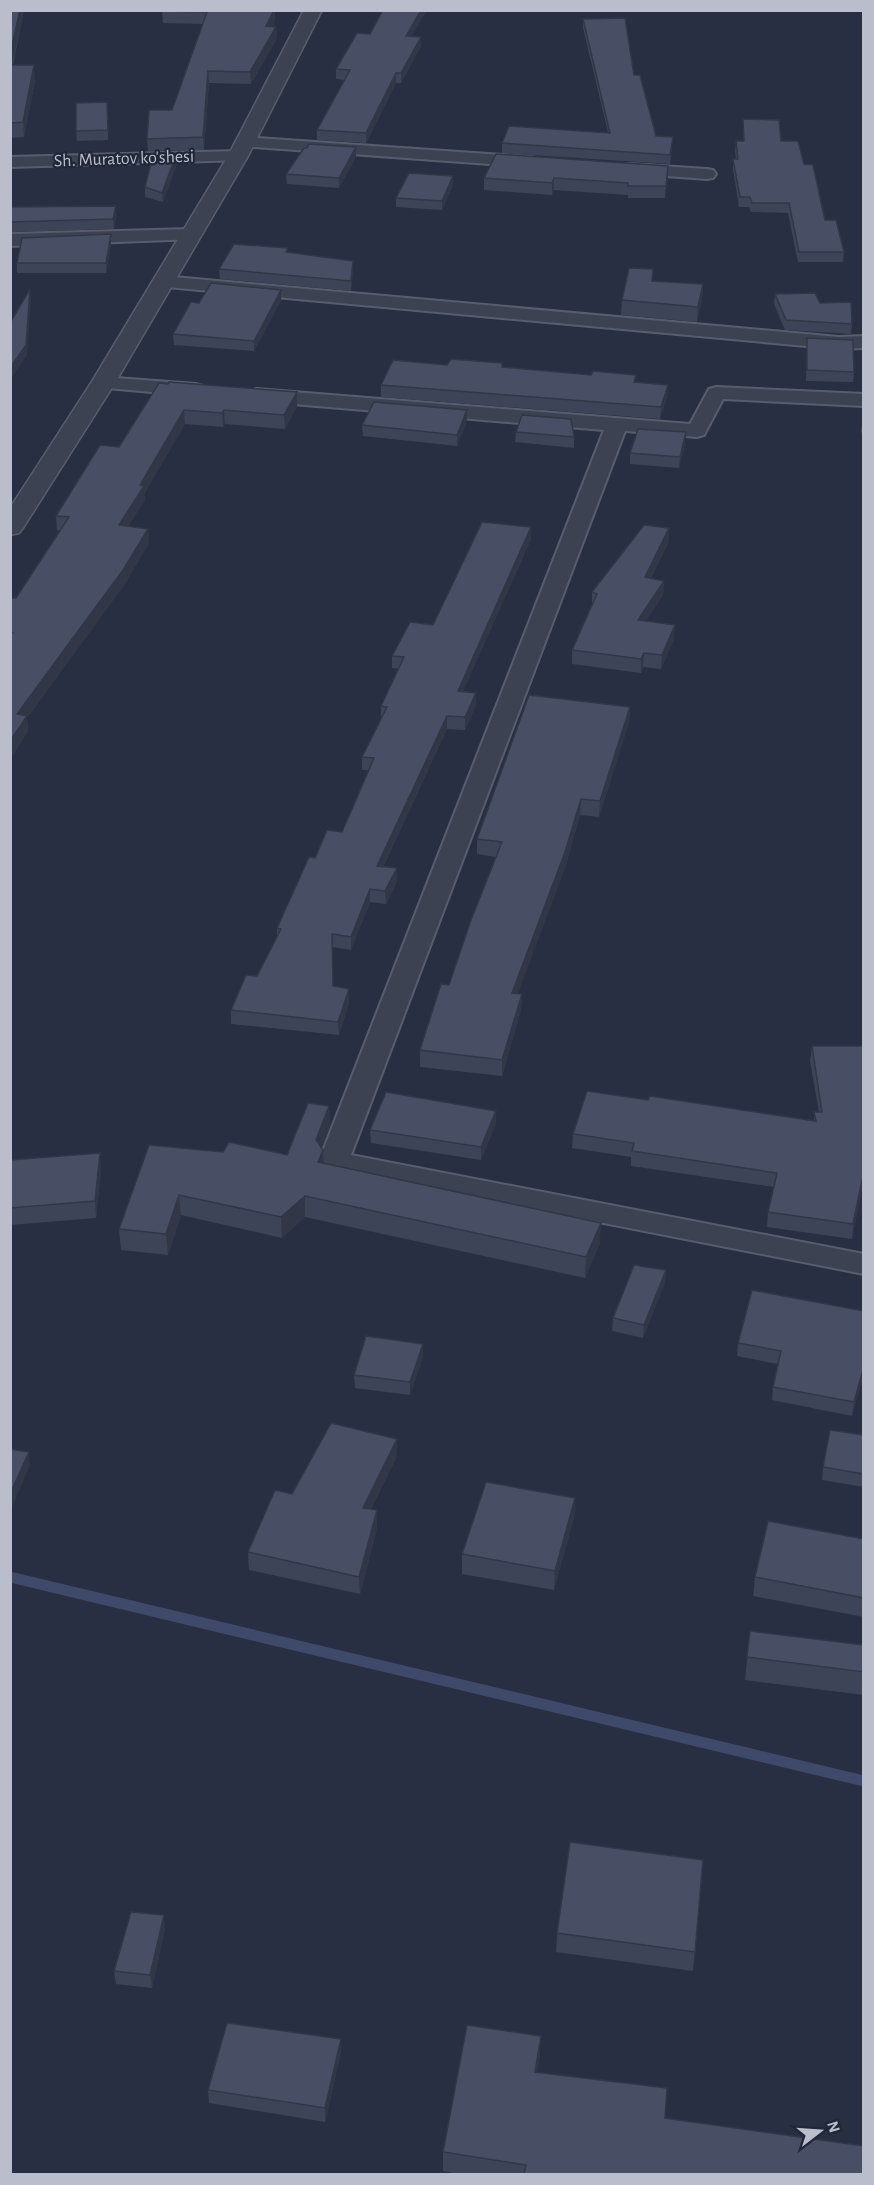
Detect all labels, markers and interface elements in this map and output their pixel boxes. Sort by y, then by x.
street label: Sh. Muratov ko'shesi [54,148,194,170]
north arrow [790,2101,850,2161]
text: N [824,2119,843,2135]

